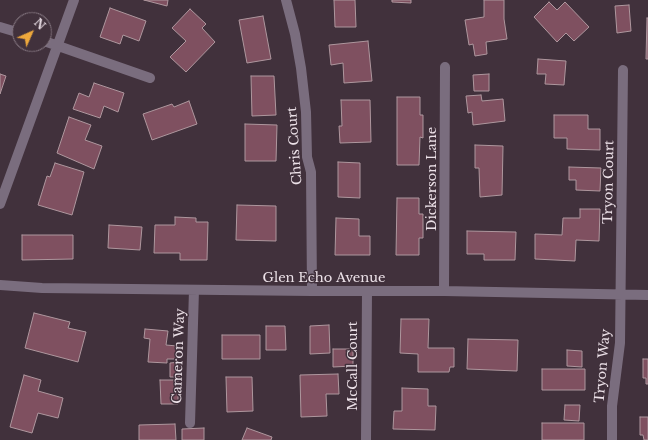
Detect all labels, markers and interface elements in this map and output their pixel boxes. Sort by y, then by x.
north arrow [12,12,52,52]
text: N [31,16,48,33]
street label: Chris Court [284,106,306,186]
street label: Dickerson Lane [424,127,440,231]
street label: Tryon Court [600,140,618,224]
street label: Glen Echo Avenue [263,270,385,286]
street label: Cameron Way [170,308,188,404]
street label: McCall Court [345,321,361,411]
street label: Tryon Way [592,328,614,404]

